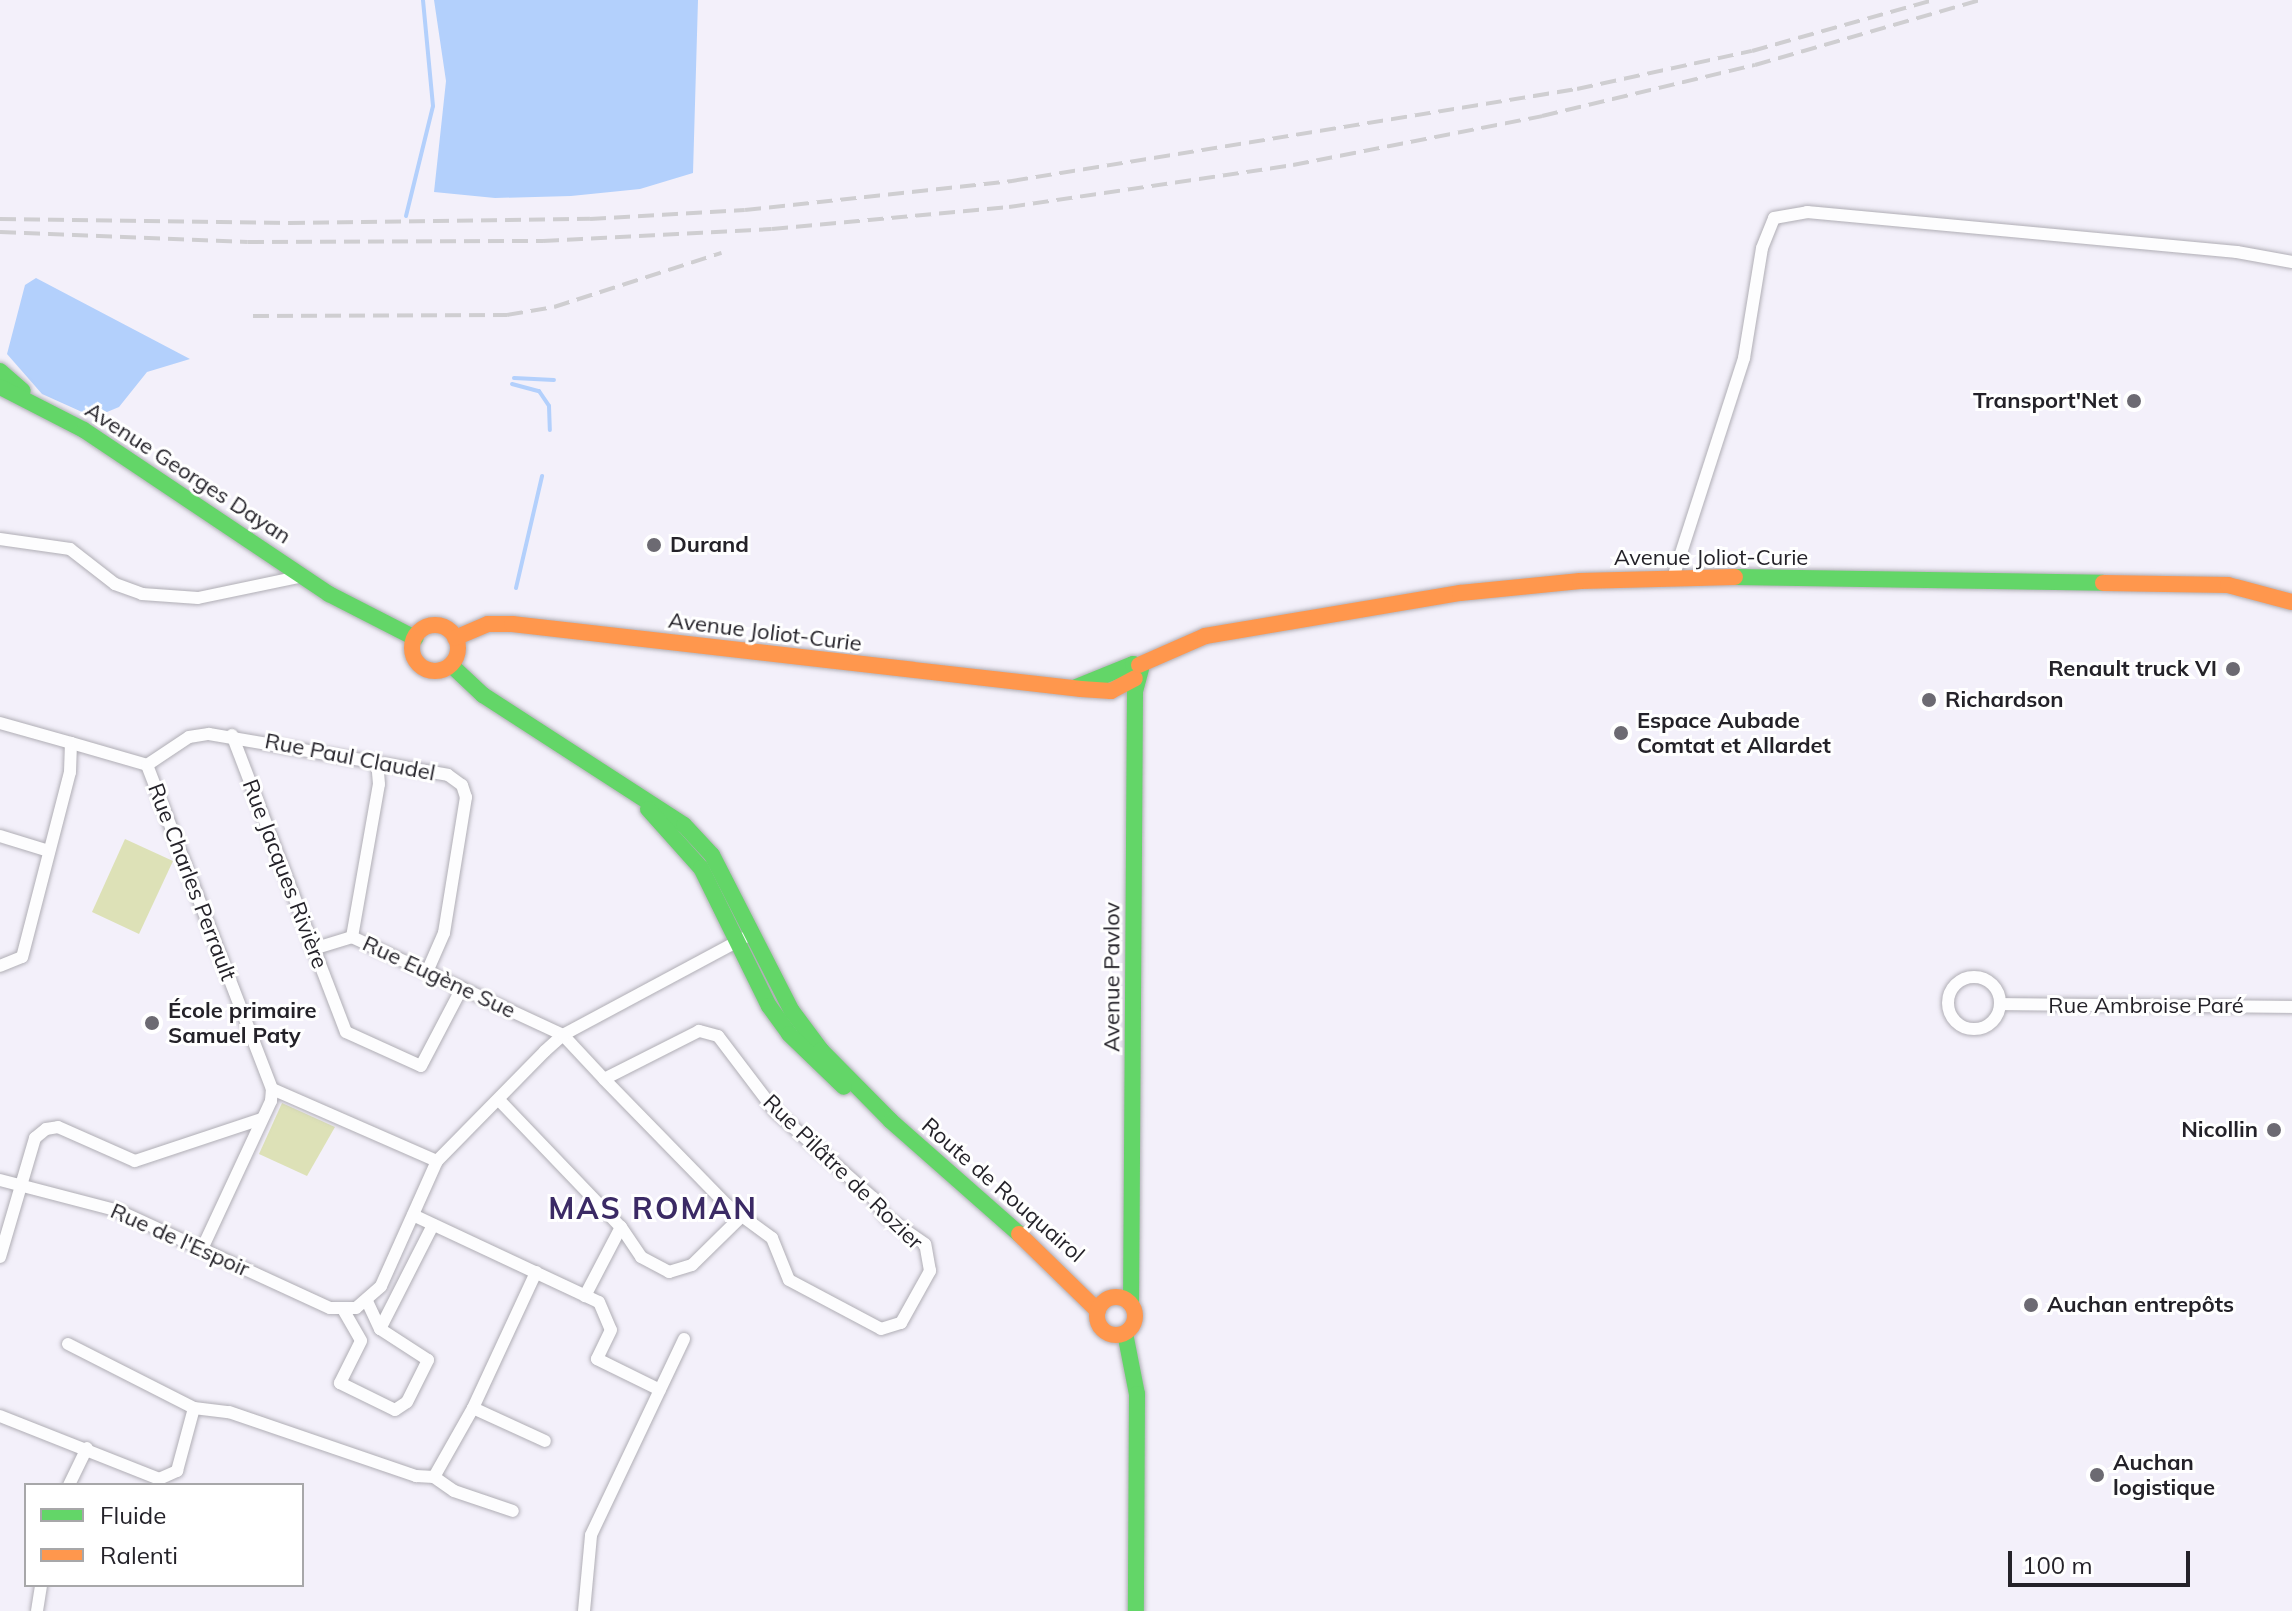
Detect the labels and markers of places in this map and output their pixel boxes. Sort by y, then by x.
place label: Transport'Net [1973,388,2118,414]
marker: Transport'Net [2125,392,2143,410]
place label: Durand [670,532,749,558]
marker: Durand [645,536,663,554]
place label: Renault truck VI [2048,656,2217,682]
marker: Renault truck VI [2224,660,2242,678]
place label: Richardson [1945,687,2064,713]
marker: Richardson [1920,691,1938,709]
place label: Espace Aubade Comtat et Allardet [1637,707,1831,758]
marker: Espace Aubade Comtat et Allardet [1612,724,1630,742]
place label: École primaire Samuel Paty [168,997,316,1048]
marker: École primaire Samuel Paty [143,1014,161,1032]
place label: Nicollin [2181,1117,2258,1143]
marker: Nicollin [2265,1121,2283,1139]
place label: Auchan entrepôts [2047,1292,2234,1318]
marker: Auchan entrepôts [2022,1296,2040,1314]
place label: Auchan logistique [2113,1449,2215,1500]
marker: Auchan logistique [2088,1466,2106,1484]

